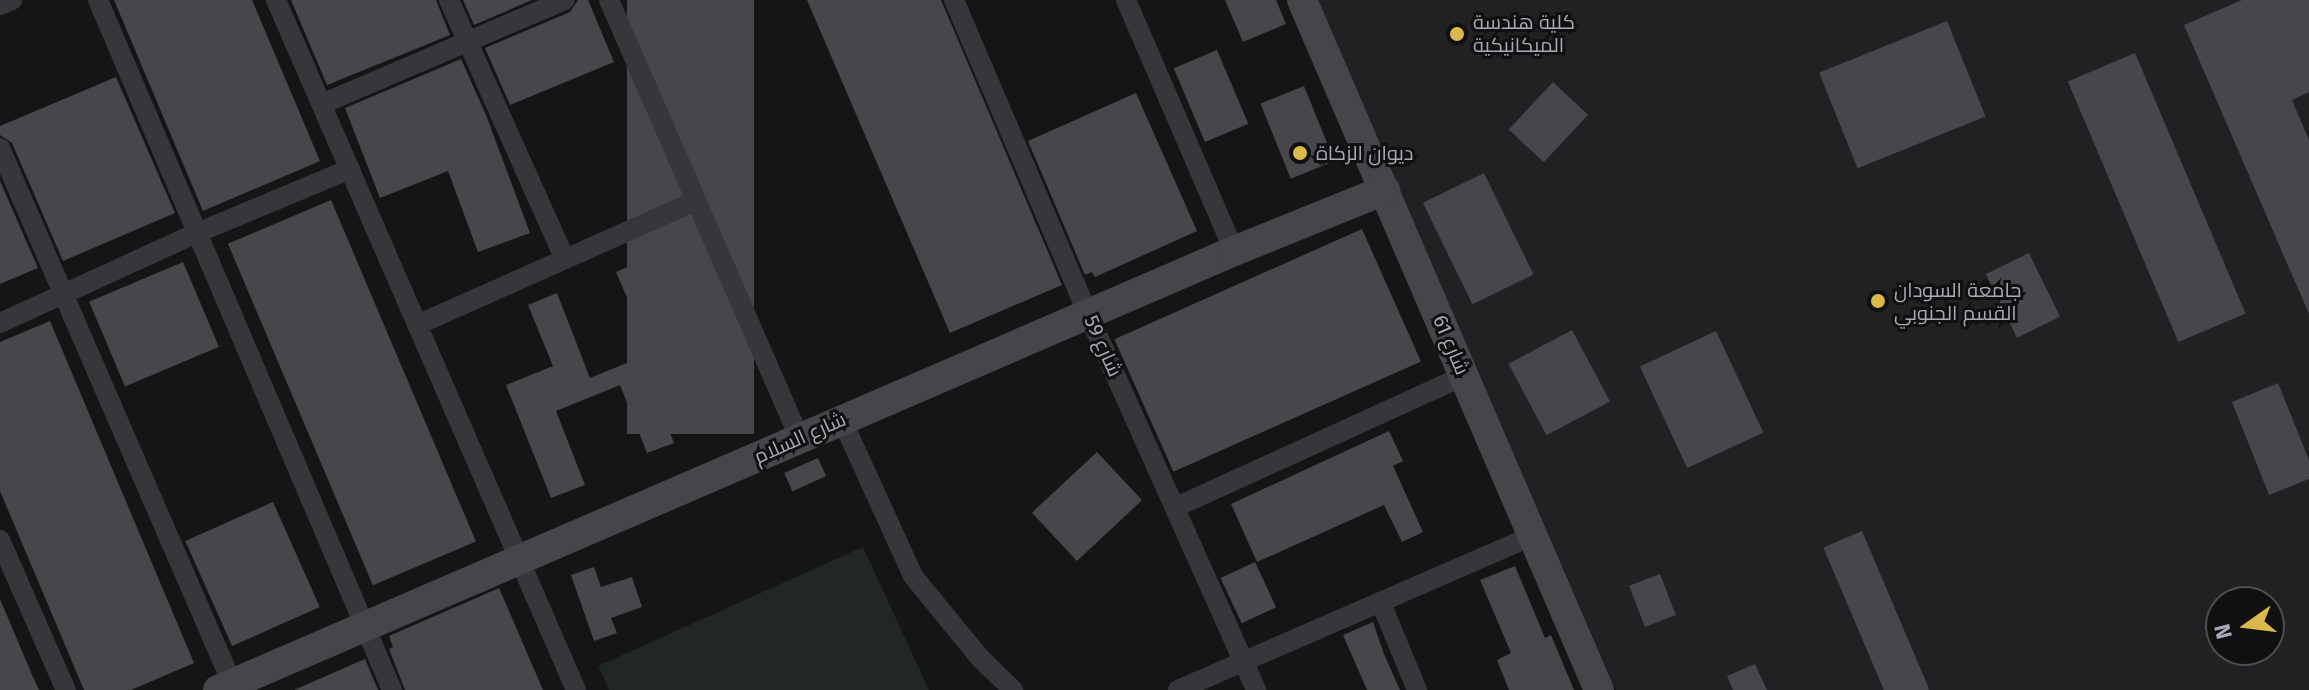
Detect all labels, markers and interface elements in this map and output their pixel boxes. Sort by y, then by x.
place label: كلية هندسة الميكانيكية [1473,10,1575,57]
marker: كلية هندسة الميكانيكية [1448,25,1466,43]
place label: ديوان الزكاة [1316,141,1414,165]
marker: ديوان الزكاة [1291,144,1309,162]
place label: جامعة السودان القسم الجنوبي [1894,278,2021,325]
marker: جامعة السودان القسم الجنوبي [1869,292,1887,310]
street label: شارع 59 [1079,312,1127,380]
street label: شارع 61 [1428,312,1474,378]
street label: شارع السلام [750,407,850,469]
north arrow [2205,586,2285,666]
text: N [2208,621,2238,642]

